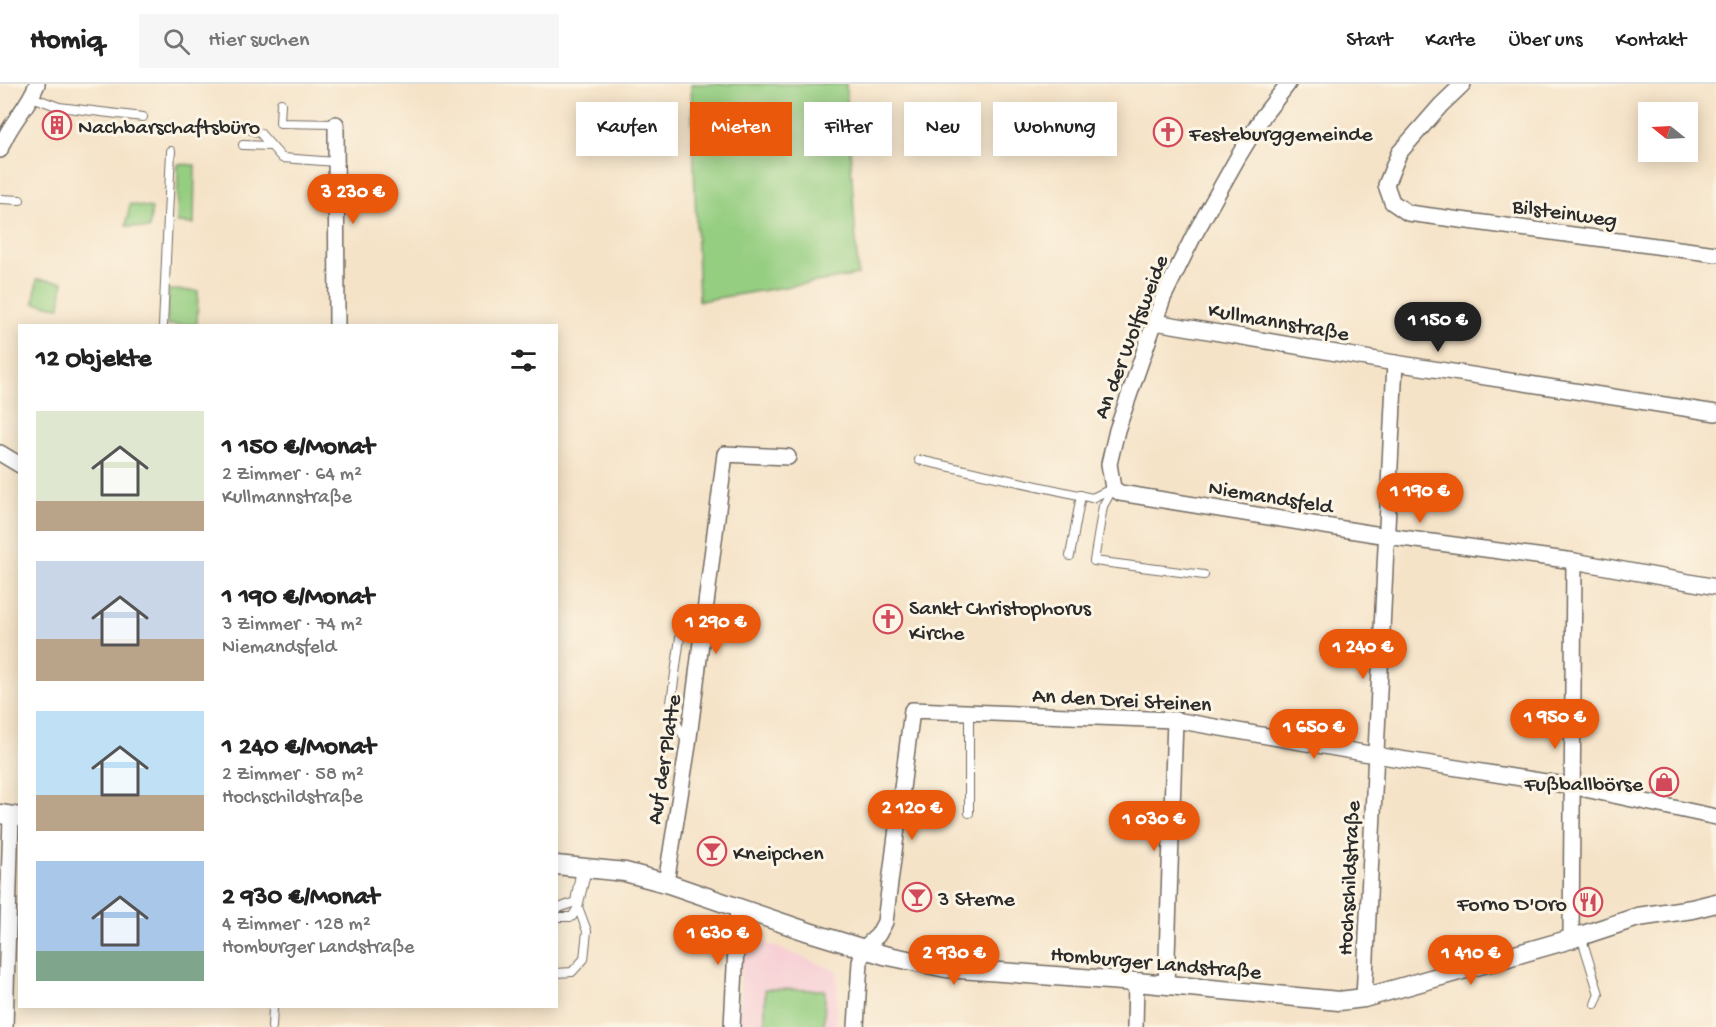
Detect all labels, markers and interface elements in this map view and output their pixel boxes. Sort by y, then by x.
search box [139,14,559,68]
text: Homiq [30,25,103,58]
icon: search [160,25,193,58]
text: Hier suchen [208,28,309,54]
text: Start [1346,29,1392,54]
text: Karte [1425,29,1475,54]
text: Über uns [1508,29,1582,54]
text: Kontakt [1615,29,1686,54]
chip: Kaufen [576,102,678,156]
chip: Mieten [690,102,792,156]
chip: Filter [804,102,892,156]
chip: Neu [904,102,981,156]
chip: Wohnung [993,102,1117,156]
north arrow [1638,102,1698,162]
map controls [1638,102,1698,162]
building icon: Nachbarschaftsbüro [41,109,73,141]
place label: Nachbarschaftsbüro [78,116,260,142]
church icon: Festeburggemeinde [1152,116,1184,148]
place label: Festeburggemeinde [1188,123,1373,149]
pin: 3 230 € [298,174,408,225]
text: 3 230 € [321,182,385,205]
street label: Bilsteinweg [1509,195,1618,235]
street label: An der Wolfsweide [1090,251,1176,423]
street label: Kullmannstraße [1206,299,1351,349]
pin: 1 150 € [1383,302,1493,353]
text: 1 150 € [1408,310,1468,333]
icon: filters [507,344,540,377]
text: 12 Objekte [36,345,151,376]
text: 1 150 €/Monat [222,433,374,464]
icon: home [84,435,156,507]
text: 2 Zimmer · 64 m² [222,464,362,487]
pin: 1 190 € [1365,473,1475,524]
street label: Niemandsfeld [1206,476,1337,522]
text: 1 190 € [1391,481,1449,504]
text: Kullmannstraße [222,487,352,510]
text: 1 190 €/Monat [222,583,374,614]
icon: home [84,585,156,657]
place label: Sankt Christophorus Kirche [909,597,1092,648]
church icon: Sankt Christophorus Kirche [872,603,904,635]
pin: 1 290 € [661,604,771,655]
text: 1 290 € [686,612,746,635]
text: 3 Zimmer · 74 m² [222,614,363,637]
pin: 1 240 € [1308,629,1418,680]
text: Niemandsfeld [222,637,336,660]
text: 1 240 € [1333,637,1393,660]
street label: An den Drei Steinen [1031,684,1213,720]
street label: Auf der Platte [643,692,689,826]
pin: 1 950 € [1500,699,1610,750]
text: 1 950 € [1524,707,1586,730]
pin: 1 650 € [1259,709,1369,760]
text: 1 650 € [1283,717,1345,740]
text: 1 240 €/Monat [222,733,375,764]
icon: home [84,735,156,807]
text: 2 Zimmer · 58 m² [222,764,364,787]
shop icon: Fußballbörse [1648,766,1680,798]
place label: Fußballbörse [1523,773,1644,799]
text: Hochschildstraße [222,787,363,810]
pin: 2 120 € [857,790,967,841]
text: 2 120 € [882,798,942,821]
street label: Hochschildstraße [1334,800,1368,956]
pin: 1 030 € [1099,801,1209,852]
text: 1 030 € [1123,809,1185,832]
bar icon: Kneipchen [696,835,728,867]
place label: Kneipchen [733,842,824,868]
bar icon: 3 Sterne [901,881,933,913]
text: 2 930 €/Monat [222,883,379,914]
icon: home [84,885,156,957]
restaurant icon: Forno D'Oro [1572,886,1604,918]
place label: 3 Sterne [937,888,1015,914]
place label: Forno D'Oro [1456,893,1567,919]
text: 4 Zimmer · 128 m² [222,914,371,937]
pin: 1 630 € [663,915,773,966]
text: 1 630 € [687,923,749,946]
pin: 2 930 € [899,935,1009,986]
pin: 1 410 € [1416,935,1526,986]
text: Homburger Landstraße [222,937,414,960]
text: 2 930 € [923,943,985,966]
street label: Homburger Landstraße [1049,943,1263,987]
text: 1 410 € [1442,943,1500,966]

